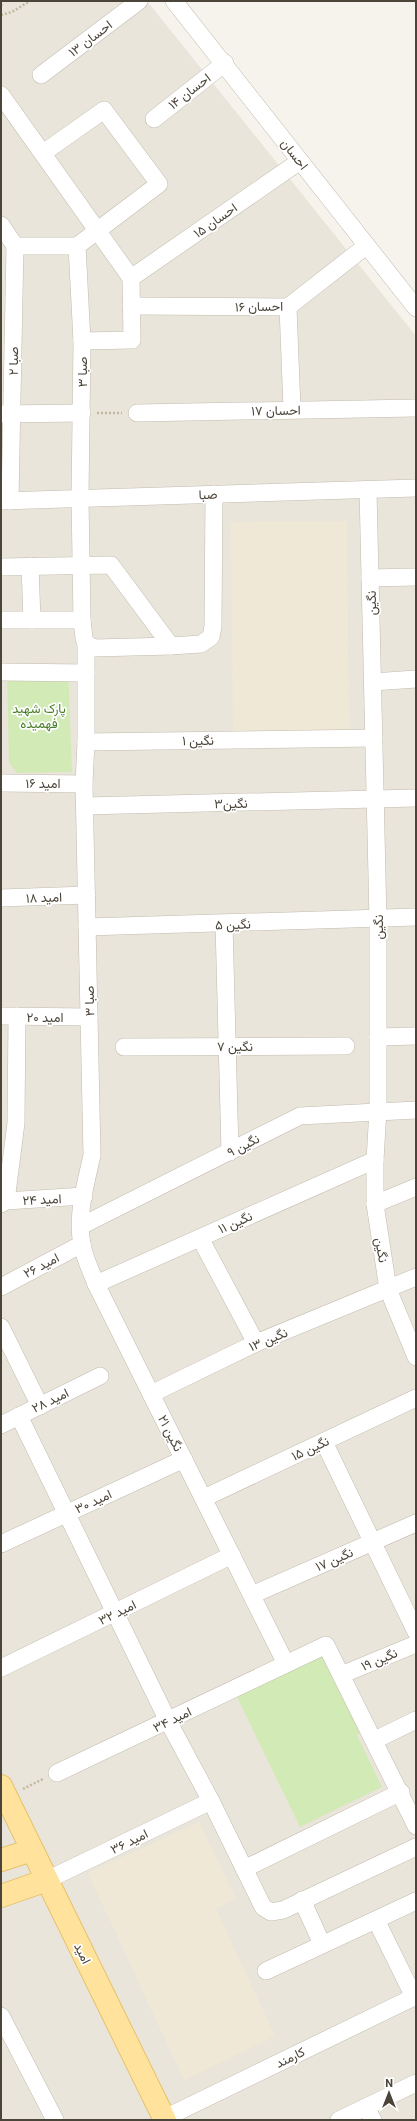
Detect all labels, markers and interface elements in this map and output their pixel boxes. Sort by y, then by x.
street label: احسان ۱۳ [66,17,116,60]
street label: احسان ۱۴ [165,70,214,113]
street label: احسان [277,136,311,173]
street label: احسان ۱۵ [191,200,240,242]
street label: احسان ۱۶ [235,299,283,315]
street label: صبا ۲ [6,346,21,376]
street label: صبا ۳ [75,357,90,387]
street label: احسان ۱۷ [251,403,301,419]
street label: صبا [198,487,218,502]
street label: نگین [364,590,380,616]
park label: پارک شهید فهمیده [12,701,66,732]
street label: نگین ۱ [182,733,214,749]
street label: امید ۱۶ [26,776,60,791]
street label: نگین۳ [214,796,248,812]
street label: امید ۱۸ [26,889,62,906]
street label: نگین [371,914,387,939]
street label: نگین ۵ [215,916,251,934]
street label: صبا ۳ [82,985,97,1016]
street label: امید ۲۰ [26,1010,64,1025]
street label: نگین ۷ [217,1039,253,1055]
street label: نگین ۹ [225,1131,263,1161]
street label: امید ۲۴ [22,1191,62,1208]
street label: نگین ۱۱ [216,1208,255,1237]
street label: نگین [371,1237,391,1264]
street label: امید ۲۶ [21,1250,62,1281]
street label: نگین ۱۳ [247,1325,290,1355]
street label: امید ۲۸ [29,1385,71,1416]
street label: نگین ۲۱ [154,1413,186,1455]
street label: نگین ۱۵ [289,1433,332,1465]
street label: امید ۳۰ [72,1486,114,1516]
street label: نگین ۱۷ [313,1544,356,1575]
street label: امید ۳۲ [96,1597,139,1628]
street label: نگین ۱۹ [359,1645,400,1675]
street label: امید ۳۴ [151,1704,194,1735]
street label: امید ۳۶ [108,1826,150,1857]
street label: امید [71,1940,94,1966]
street label: کارمند [273,2044,308,2072]
north arrow [369,2073,409,2113]
text: N [385,2077,393,2090]

